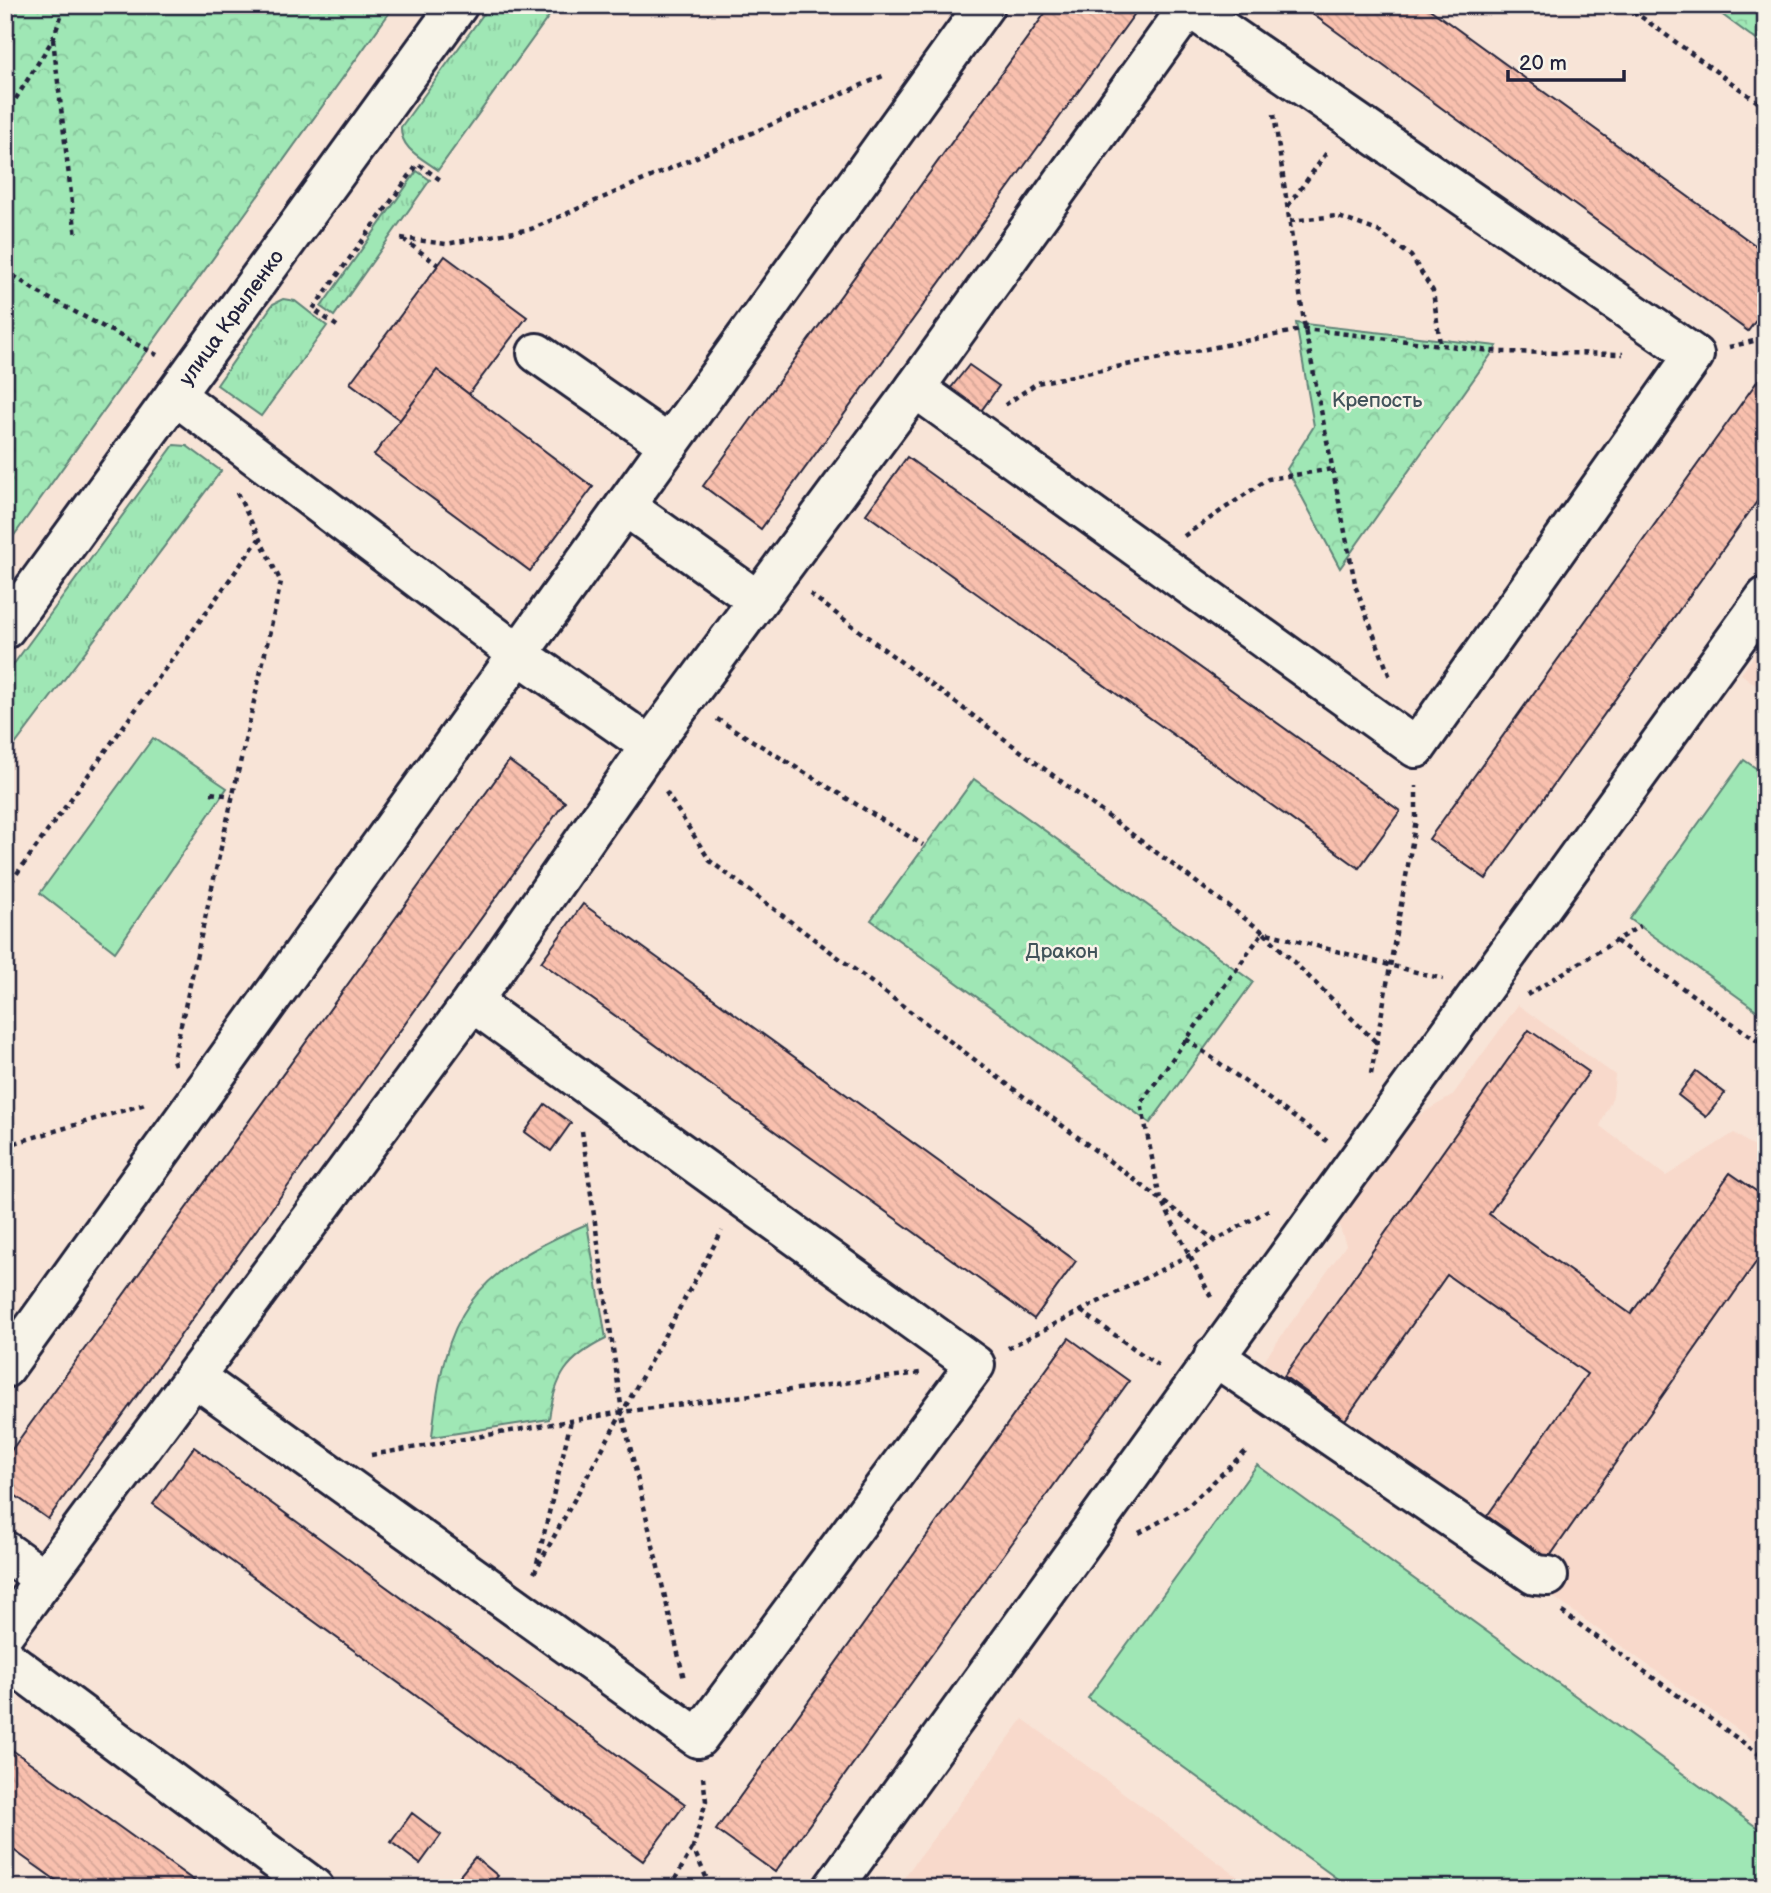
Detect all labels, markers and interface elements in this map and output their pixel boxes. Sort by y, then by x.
scale bar [1508,38,1624,82]
text: 20 m [1519,51,1567,76]
street label: улица Крыленко [174,245,289,390]
park label: Крепость [1332,388,1423,413]
park label: Дракон [1026,939,1098,964]

